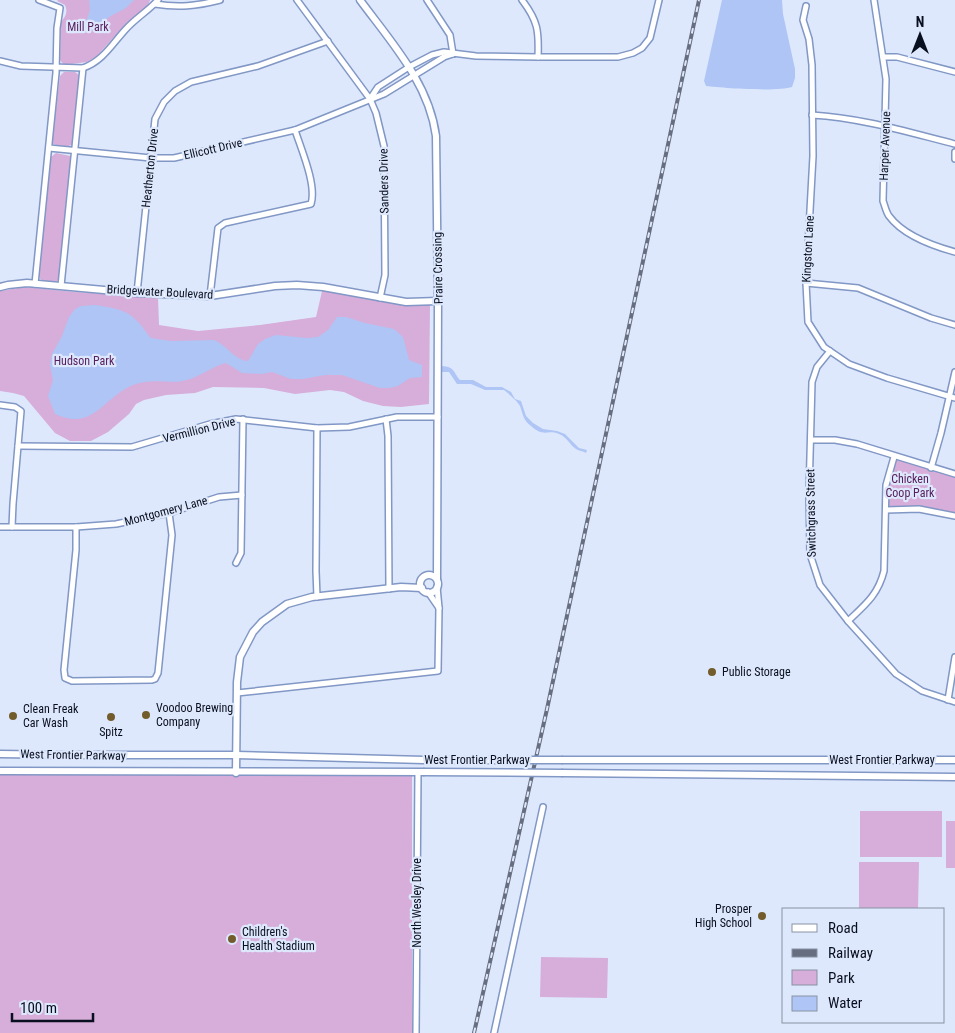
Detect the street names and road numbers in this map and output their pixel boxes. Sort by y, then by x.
street label: Harper Avenue [877,111,893,181]
street label: Heatherton Drive [139,127,161,208]
street label: Ellicott Drive [182,135,244,163]
street label: Sanders Drive [376,148,392,214]
street label: Kingston Lane [799,215,817,283]
street label: Praire Crossing [430,232,446,304]
street label: Bridgewater Boulevard [106,282,214,302]
street label: Vermillion Drive [161,414,237,446]
street label: Switchgrass Street [803,468,819,557]
street label: Montgomery Lane [123,493,209,529]
street label: West Frontier Parkway [20,747,126,763]
street label: West Frontier Parkway [424,753,530,767]
street label: West Frontier Parkway [829,753,935,767]
street label: North Wesley Drive [410,858,424,948]

